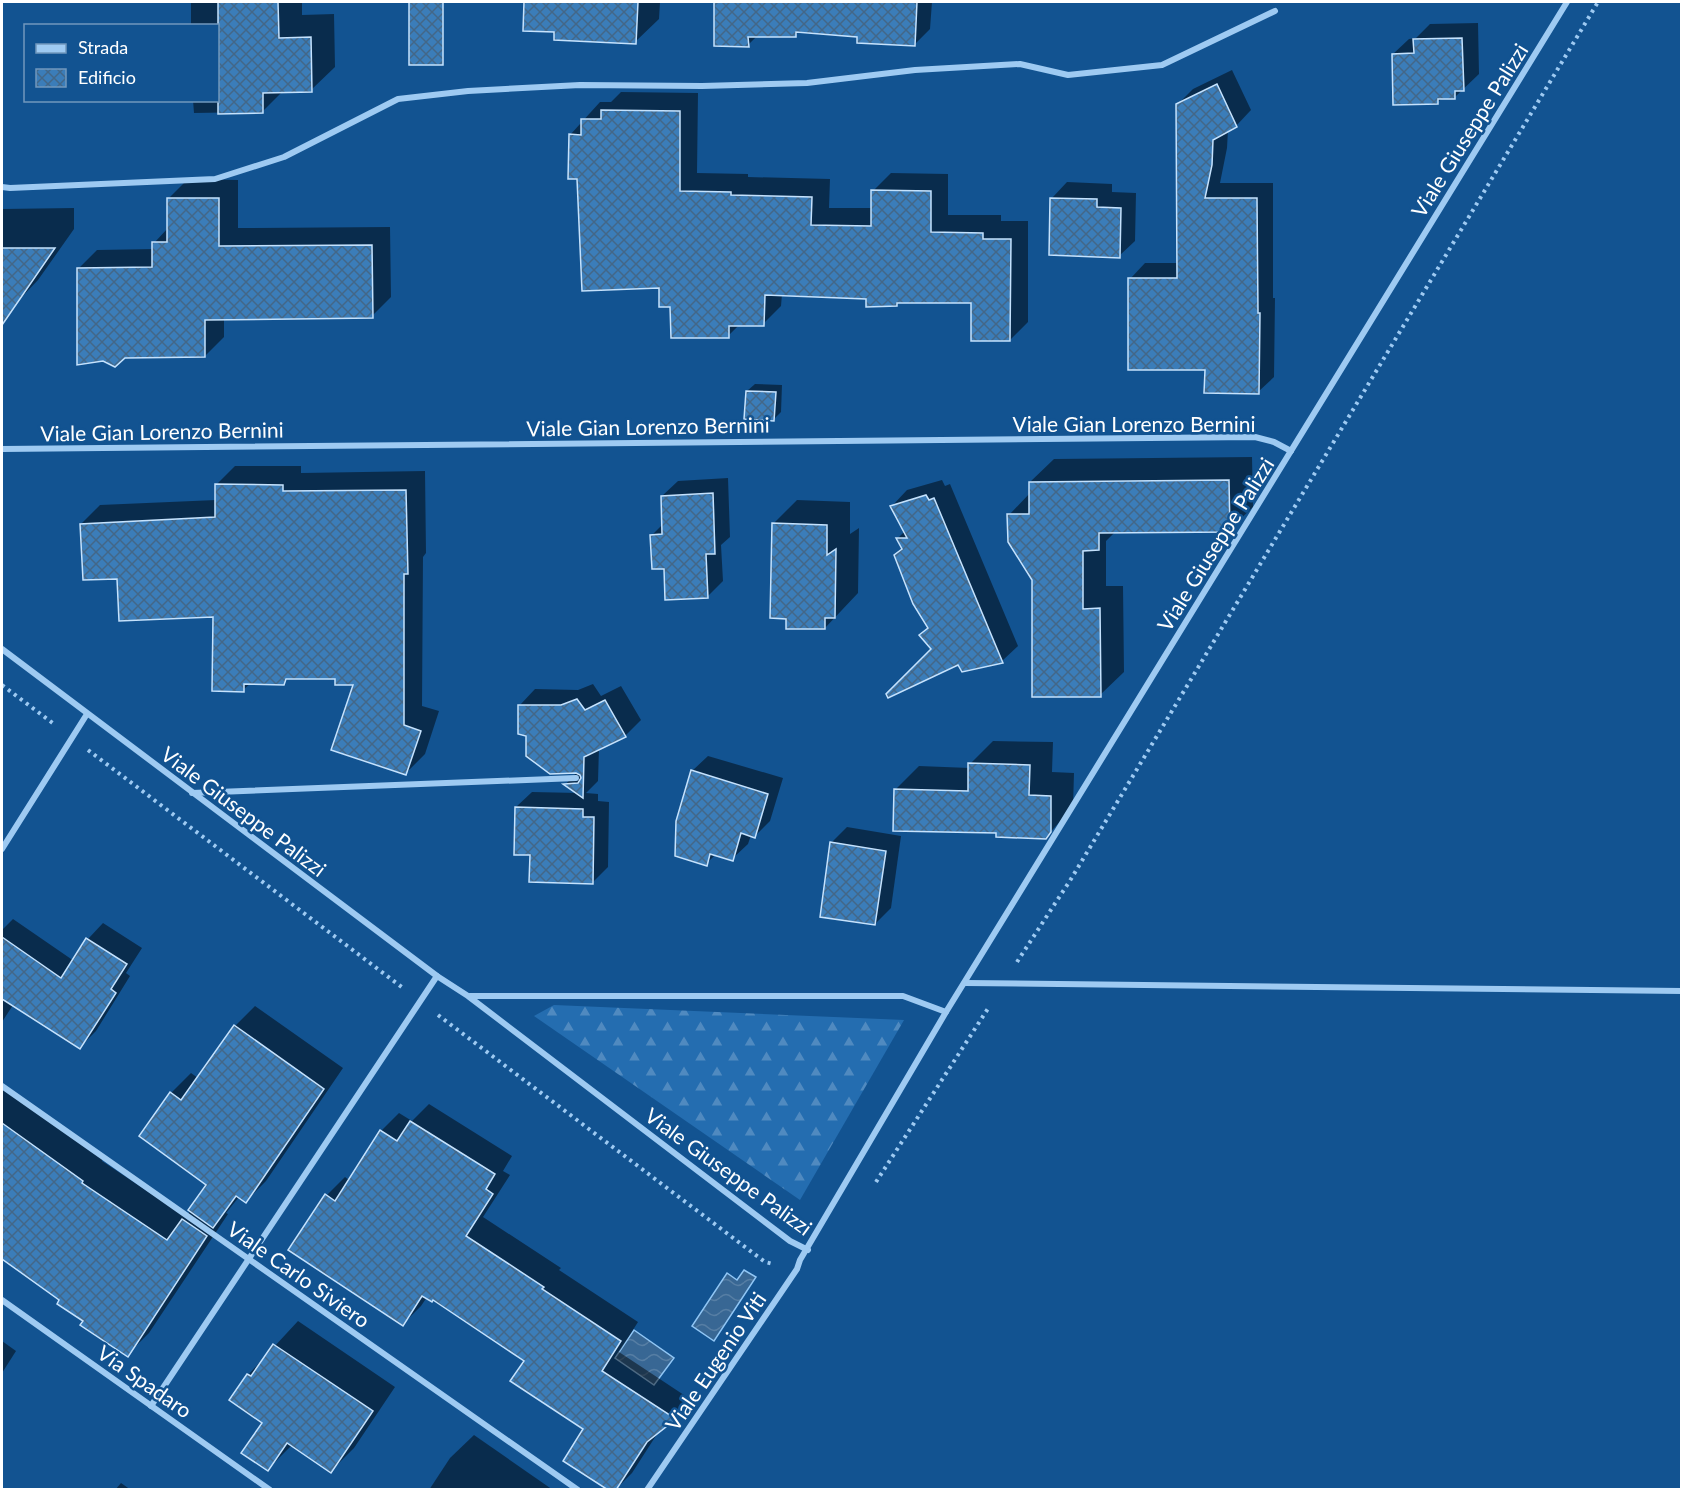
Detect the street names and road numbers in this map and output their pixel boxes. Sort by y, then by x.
street label: Viale Giuseppe Palizzi [1405,39,1533,221]
street label: Viale Gian Lorenzo Bernini [526,411,770,441]
street label: Viale Gian Lorenzo Bernini [1012,411,1256,436]
street label: Viale Gian Lorenzo Bernini [40,416,284,446]
street label: Viale Giuseppe Palizzi [1151,453,1279,635]
street label: Viale Giuseppe Palizzi [157,741,331,881]
street label: Viale Giuseppe Palizzi [641,1102,817,1240]
street label: Viale Carlo Siviero [223,1216,375,1332]
street label: Viale Eugenio Viti [659,1287,771,1435]
street label: Via Spadaro [93,1339,197,1423]

